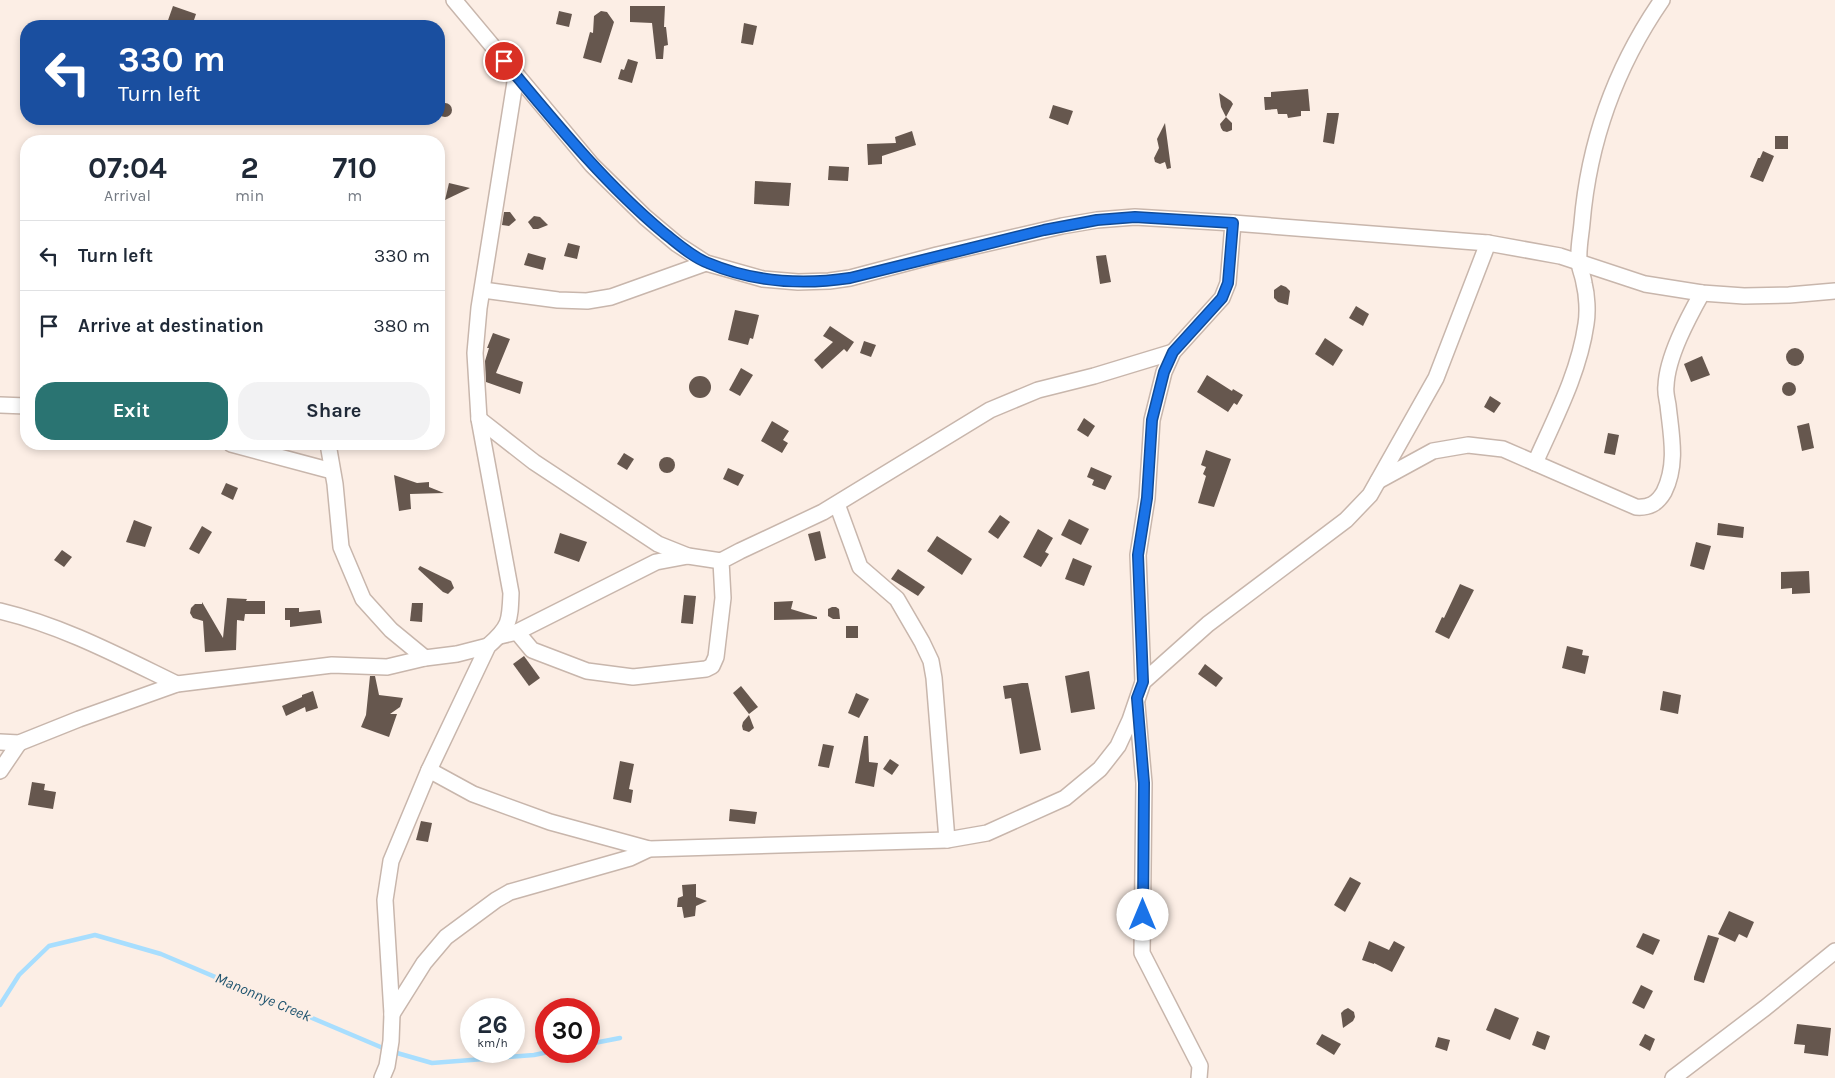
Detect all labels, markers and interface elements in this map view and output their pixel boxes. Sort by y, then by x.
text: 330 m [118,39,226,80]
icon: left [35,40,100,105]
pin [483,40,525,82]
icon: arrive [490,47,518,75]
text: Turn left [118,81,201,107]
text: 07:04 [88,150,167,186]
text: 2 [241,150,259,186]
text: 710 [332,150,377,186]
text: Arrival [104,186,151,205]
text: min [235,186,264,205]
text: m [347,186,362,205]
icon: left [35,242,63,270]
text: Turn left [78,245,153,267]
text: 330 m [374,245,430,267]
icon: arrive [35,312,63,340]
text: Arrive at destination [78,315,264,337]
text: 380 m [374,315,430,337]
button: Exit [35,382,228,440]
button: Share [238,382,430,440]
position arrow [1116,888,1168,940]
water label: Manonnye Creek [212,969,314,1025]
speed limit sign: 30 [535,998,600,1063]
text: 26 [477,1010,508,1039]
text: km/h [477,1036,508,1050]

